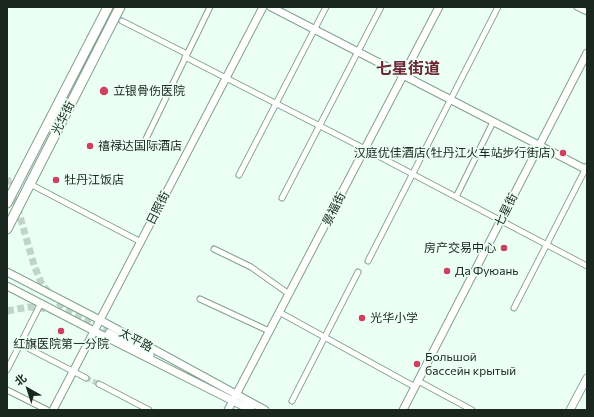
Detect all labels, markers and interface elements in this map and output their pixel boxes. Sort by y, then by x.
district label: 七星街道 [376,59,440,79]
place label: 立银骨伤医院 [113,84,185,98]
marker: 立银骨伤医院 [98,85,110,97]
street label: 光华街 [48,99,78,137]
place label: 禧禄达国际酒店 [98,139,182,153]
marker: 禧禄达国际酒店 [85,141,95,151]
place label: 汉庭优佳酒店(牡丹江火车站步行街店) [354,146,555,160]
marker: 汉庭优佳酒店(牡丹江火车站步行街店) [558,148,568,158]
place label: 牡丹江饭店 [64,173,124,187]
marker: 牡丹江饭店 [51,175,61,185]
street label: 日照街 [143,189,173,227]
street label: 景福街 [319,190,349,228]
street label: 七星街 [491,191,521,229]
place label: 房产交易中心 [424,241,496,255]
marker: 房产交易中心 [499,243,509,253]
place label: Да Фуюань [455,264,518,278]
marker: Да Фуюань [442,266,452,276]
place label: 光华小学 [370,311,418,325]
marker: 光华小学 [357,313,367,323]
street label: 太平路 [117,325,155,355]
marker: 红旗医院第一分院 [56,326,66,336]
place label: 红旗医院第一分院 [13,337,109,351]
place label: Большой бассейн крытый [425,350,516,378]
marker: Большой бассейн крытый [412,359,422,369]
north arrow [8,369,48,409]
text: 北 [12,371,28,388]

